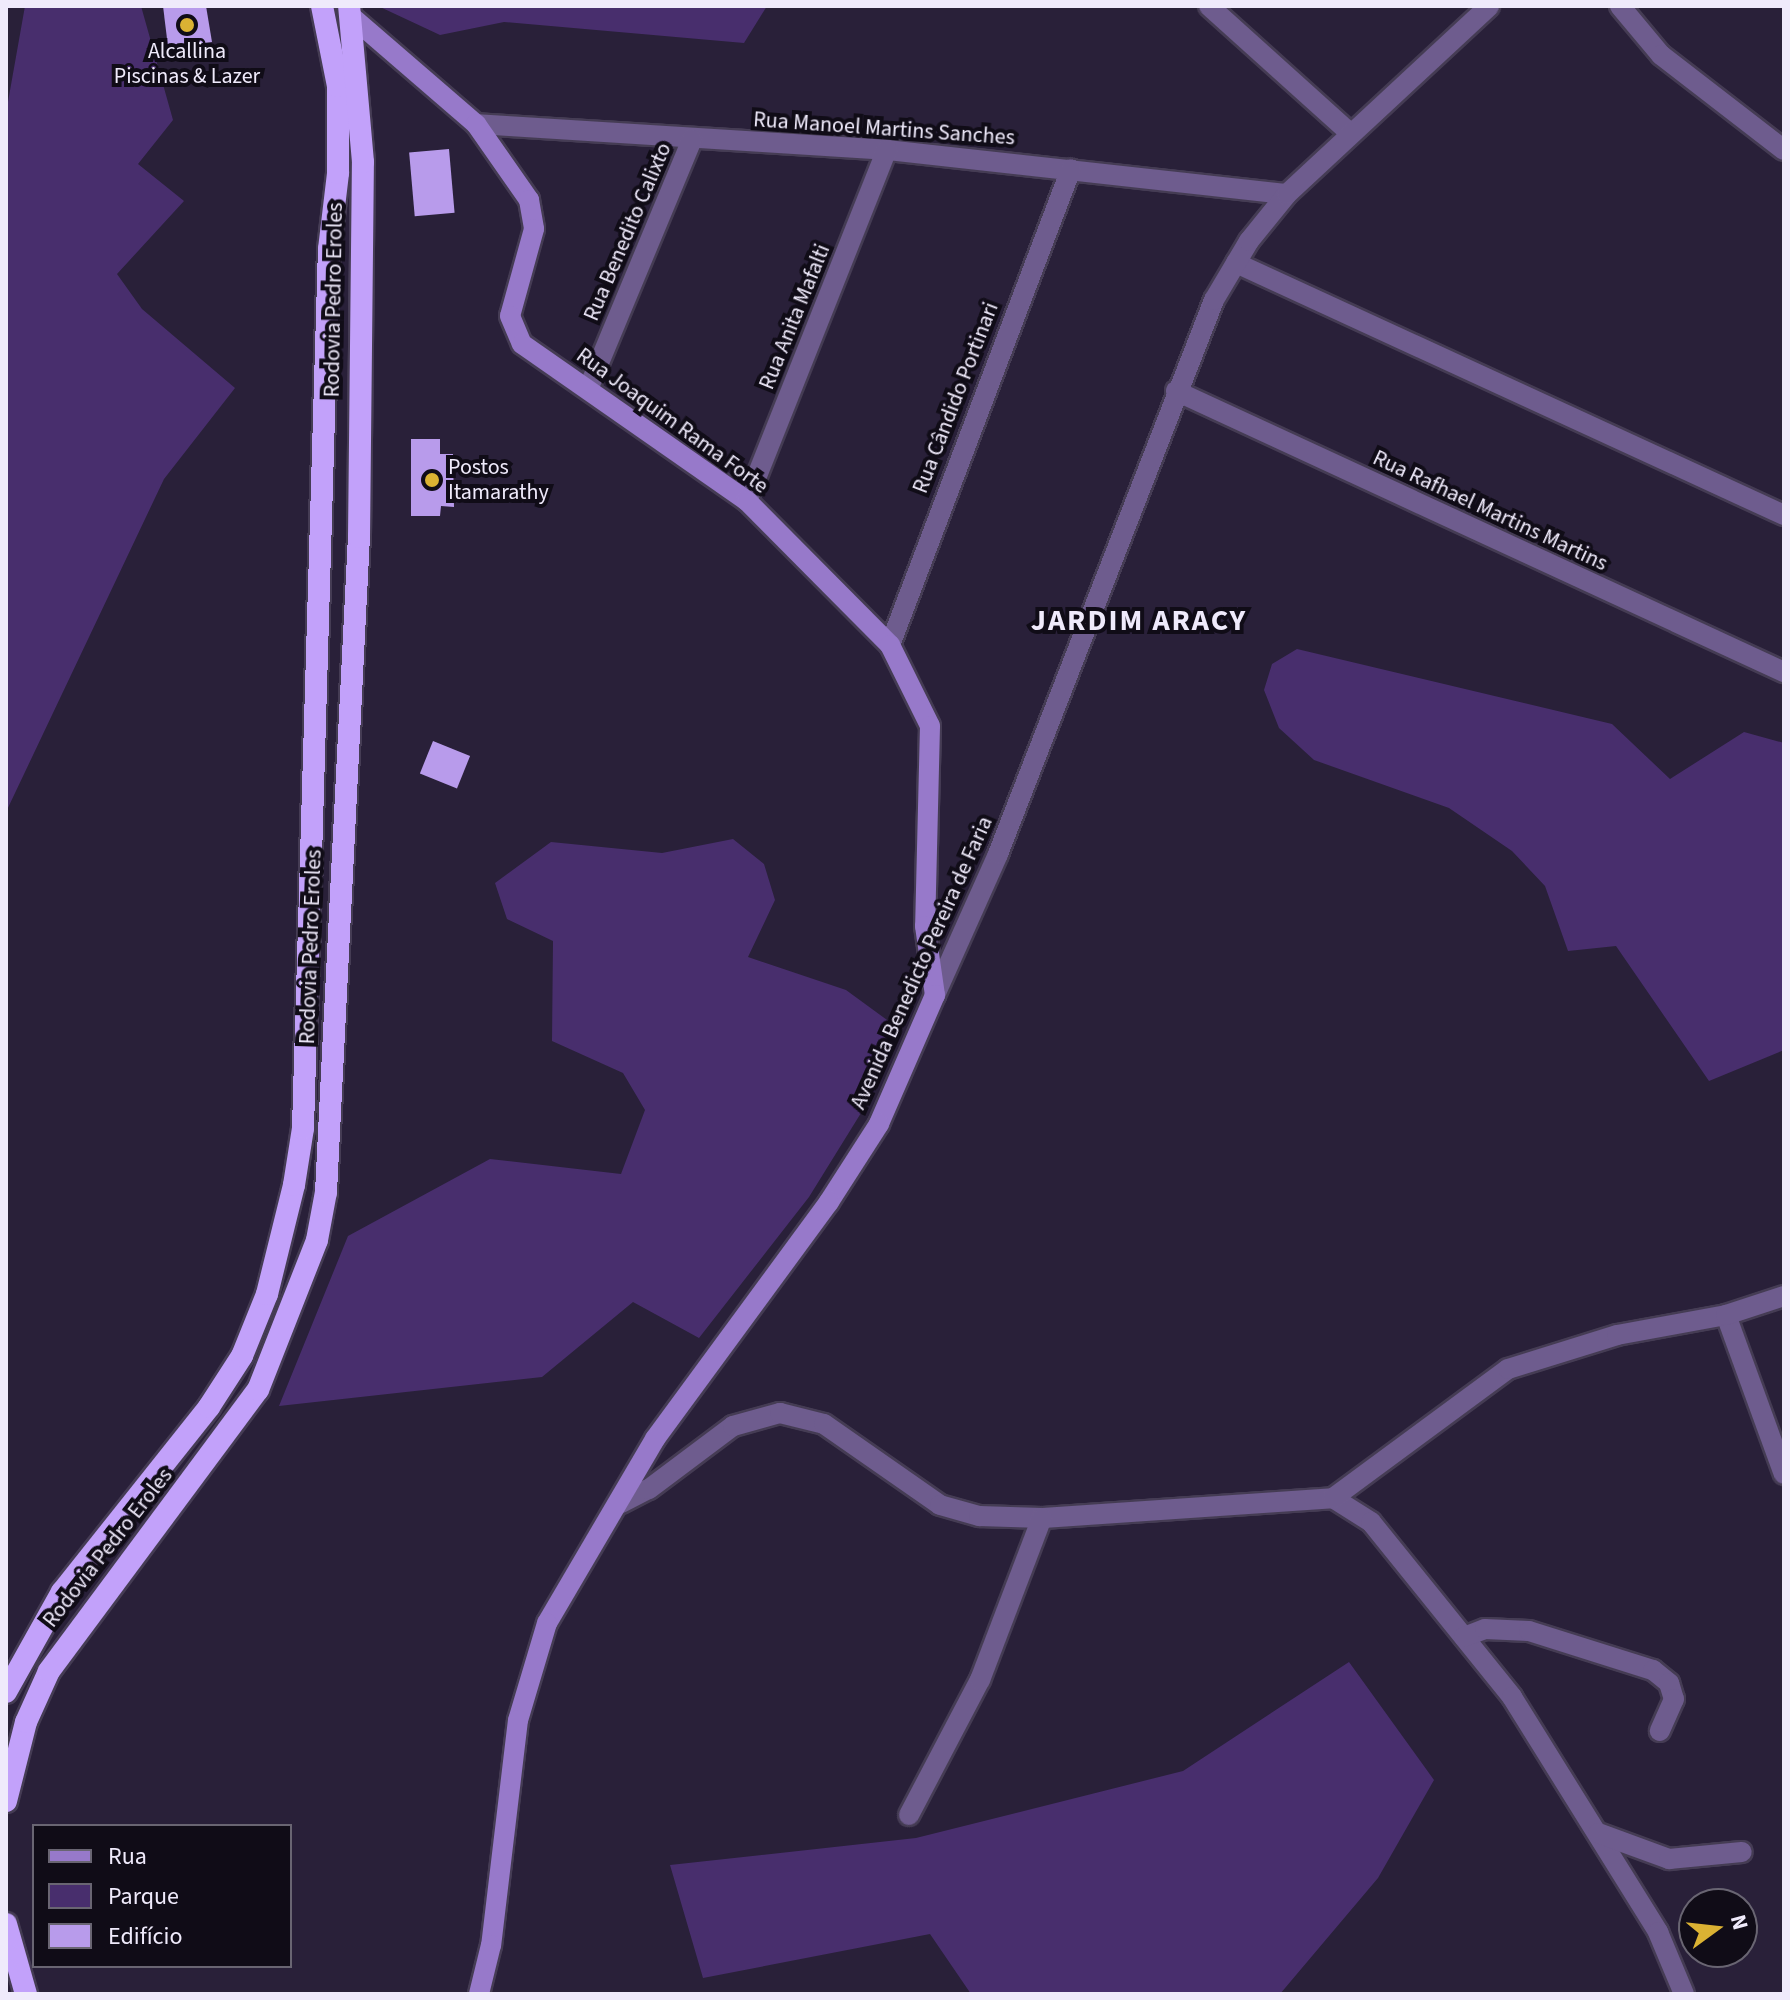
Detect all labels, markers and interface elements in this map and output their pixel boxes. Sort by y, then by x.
marker: Alcallina Piscinas & Lazer [178,16,196,34]
place label: Alcallina Piscinas & Lazer [114,38,260,90]
street label: Rua Manoel Martins Sanches [752,107,1016,151]
street label: Rua Benedito Calixto [579,139,677,325]
street label: Rodovia Pedro Eroles [319,202,349,398]
street label: Rua Anita Mafalti [754,240,836,394]
street label: Rua Cândido Portinari [907,299,1005,497]
street label: Rua Joaquim Rama Forte [571,342,773,500]
street label: Rua Rafhael Martins Martins [1368,445,1612,577]
place label: Postos Itamarathy [448,454,549,506]
marker: Postos Itamarathy [423,471,441,489]
district label: JARDIM ARACY [1031,603,1247,639]
street label: Avenida Benedicto Pereira de Faria [845,812,999,1114]
street label: Rodovia Pedro Eroles [294,849,328,1045]
street label: Rodovia Pedro Eroles [38,1463,178,1633]
legend [32,1824,292,1968]
text: Rua [108,1839,147,1874]
text: Parque [108,1879,179,1914]
north arrow [1678,1888,1758,1968]
text: N [1722,1911,1757,1934]
text: Edifício [108,1919,182,1954]

